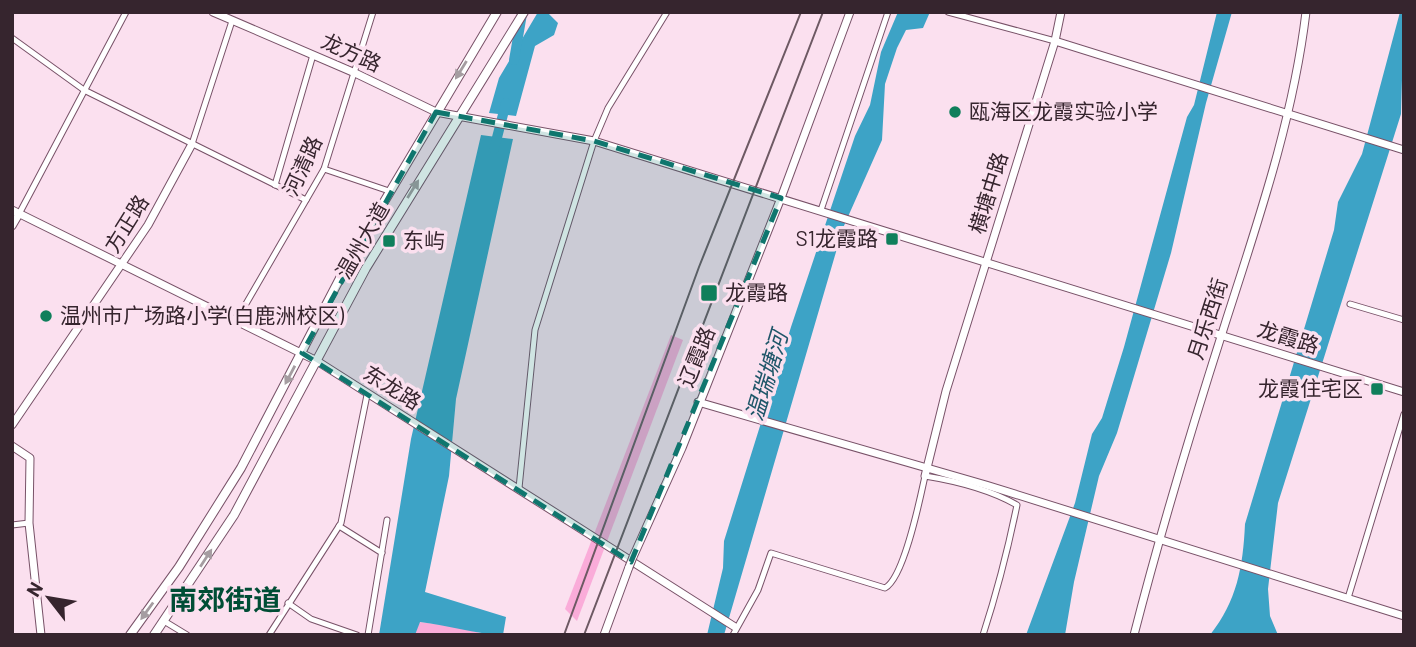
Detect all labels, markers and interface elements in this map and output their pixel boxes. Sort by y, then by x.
street label: 龙方路 [318,27,385,76]
one-way arrow [455,61,468,80]
place label: 瓯海区龙霞实验小学 [969,98,1158,123]
marker: 瓯海区龙霞实验小学 [947,104,963,120]
street label: 河清路 [277,132,326,199]
street label: 横塘中路 [963,149,1012,236]
one-way arrow [407,180,420,199]
street label: 方正路 [98,190,153,257]
street label: 温州大道 [330,198,394,283]
place label: S1龙霞路 [795,225,878,250]
place label: 东屿 [403,227,445,252]
marker: S1龙霞路 [884,231,900,247]
marker: 东屿 [381,233,397,249]
street label: 月乐西街 [1182,275,1231,362]
place label: 龙霞路 [725,279,788,304]
marker: 龙霞路 [699,283,719,303]
place label: 温州市广场路小学(白鹿洲校区) [60,302,344,327]
marker: 温州市广场路小学(白鹿洲校区) [38,308,54,324]
street label: 龙霞路 [1255,315,1322,358]
street label: 辽霞路 [672,323,719,390]
water label: 温瑞塘河 [739,324,794,424]
street label: 东龙路 [359,359,426,414]
one-way arrow [285,366,297,386]
place label: 龙霞住宅区 [1258,375,1363,400]
marker: 龙霞住宅区 [1369,381,1385,397]
one-way arrow [200,549,213,568]
north arrow [14,563,84,633]
text: N [21,578,47,600]
district label: 南郊街道 [169,582,281,616]
one-way arrow [140,602,154,620]

